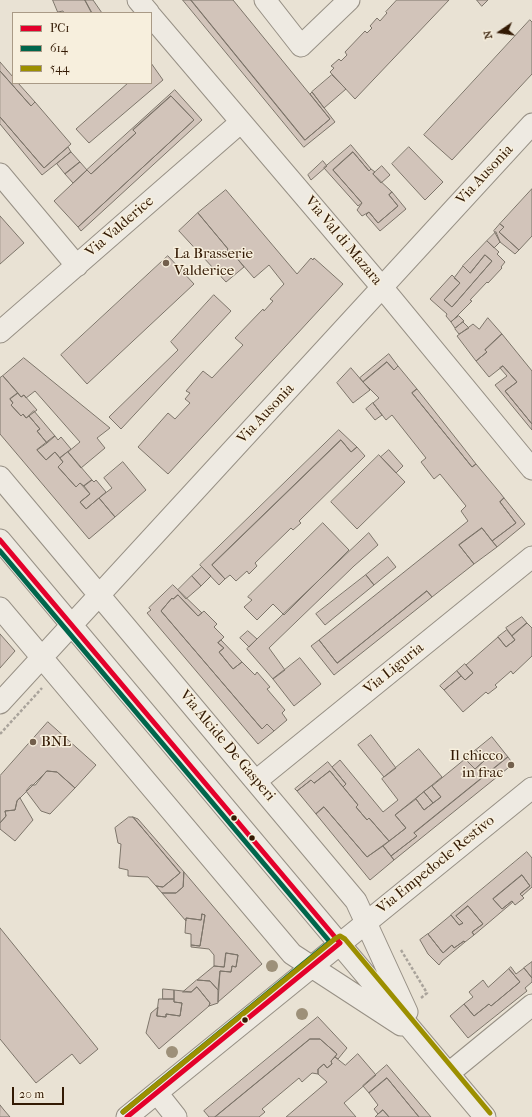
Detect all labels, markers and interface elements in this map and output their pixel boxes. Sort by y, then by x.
legend [12,12,152,84]
north arrow [480,12,520,52]
text: PC1 [50,21,70,35]
text: N [481,29,495,40]
text: 614 [50,41,68,55]
text: 544 [50,61,69,75]
street label: Via Ausonia [453,141,517,209]
street label: Via Valderice [82,193,158,261]
street label: Via Val di Mazara [300,193,386,289]
place label: La Brasserie Valderice [174,245,253,280]
marker: La Brasserie Valderice [161,258,171,268]
street label: Via Ausonia [234,380,298,448]
street label: Via Liguria [360,639,428,699]
street label: Via Alcide De Gasperi [175,687,279,805]
place label: BNL [41,733,71,751]
marker: BNL [28,737,38,747]
place label: Il chicco in frac [450,747,503,782]
marker: Il chicco in frac [506,760,516,770]
street label: Via Empedocle Restivo [373,812,499,918]
unlabelled marker [229,813,239,823]
unlabelled marker [247,833,257,843]
unlabelled marker [240,1015,250,1025]
scale bar [14,1079,66,1105]
text: 20 m [19,1087,44,1101]

